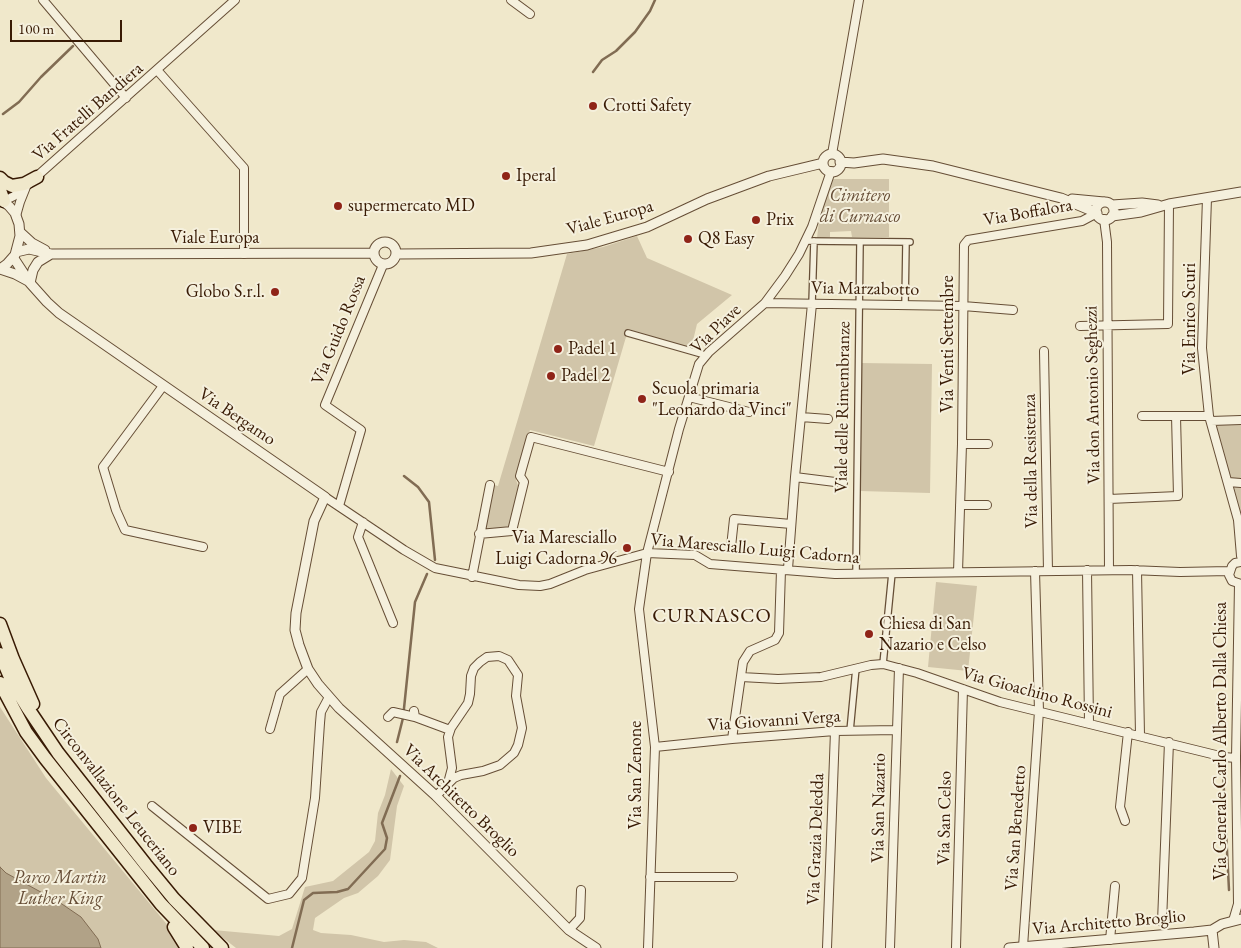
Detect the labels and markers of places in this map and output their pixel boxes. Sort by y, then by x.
place label: Crotti Safety [603,95,691,117]
marker: Crotti Safety [587,100,599,112]
place label: Iperal [516,165,556,187]
marker: Iperal [500,170,512,182]
place label: supermercato MD [348,195,475,217]
marker: supermercato MD [332,200,344,212]
place label: Prix [766,209,794,231]
marker: Prix [750,214,762,226]
place label: Q8 Easy [698,228,754,250]
marker: Q8 Easy [682,233,694,245]
place label: Globo S.r.l. [186,281,265,303]
marker: Globo S.r.l. [269,286,281,298]
place label: Padel 1 [568,338,617,360]
marker: Padel 1 [552,343,564,355]
place label: Padel 2 [561,365,610,387]
marker: Padel 2 [545,370,557,382]
place label: Scuola primaria "Leonardo da Vinci" [652,378,792,420]
marker: Scuola primaria "Leonardo da Vinci" [636,393,648,405]
place label: Via Maresciallo Luigi Cadorna 96 [495,527,617,570]
marker: Via Maresciallo Luigi Cadorna 96 [621,542,633,554]
place label: Chiesa di San Nazario e Celso [879,613,986,656]
marker: Chiesa di San Nazario e Celso [863,628,875,640]
place label: VIBE [203,817,242,839]
marker: VIBE [187,822,199,834]

